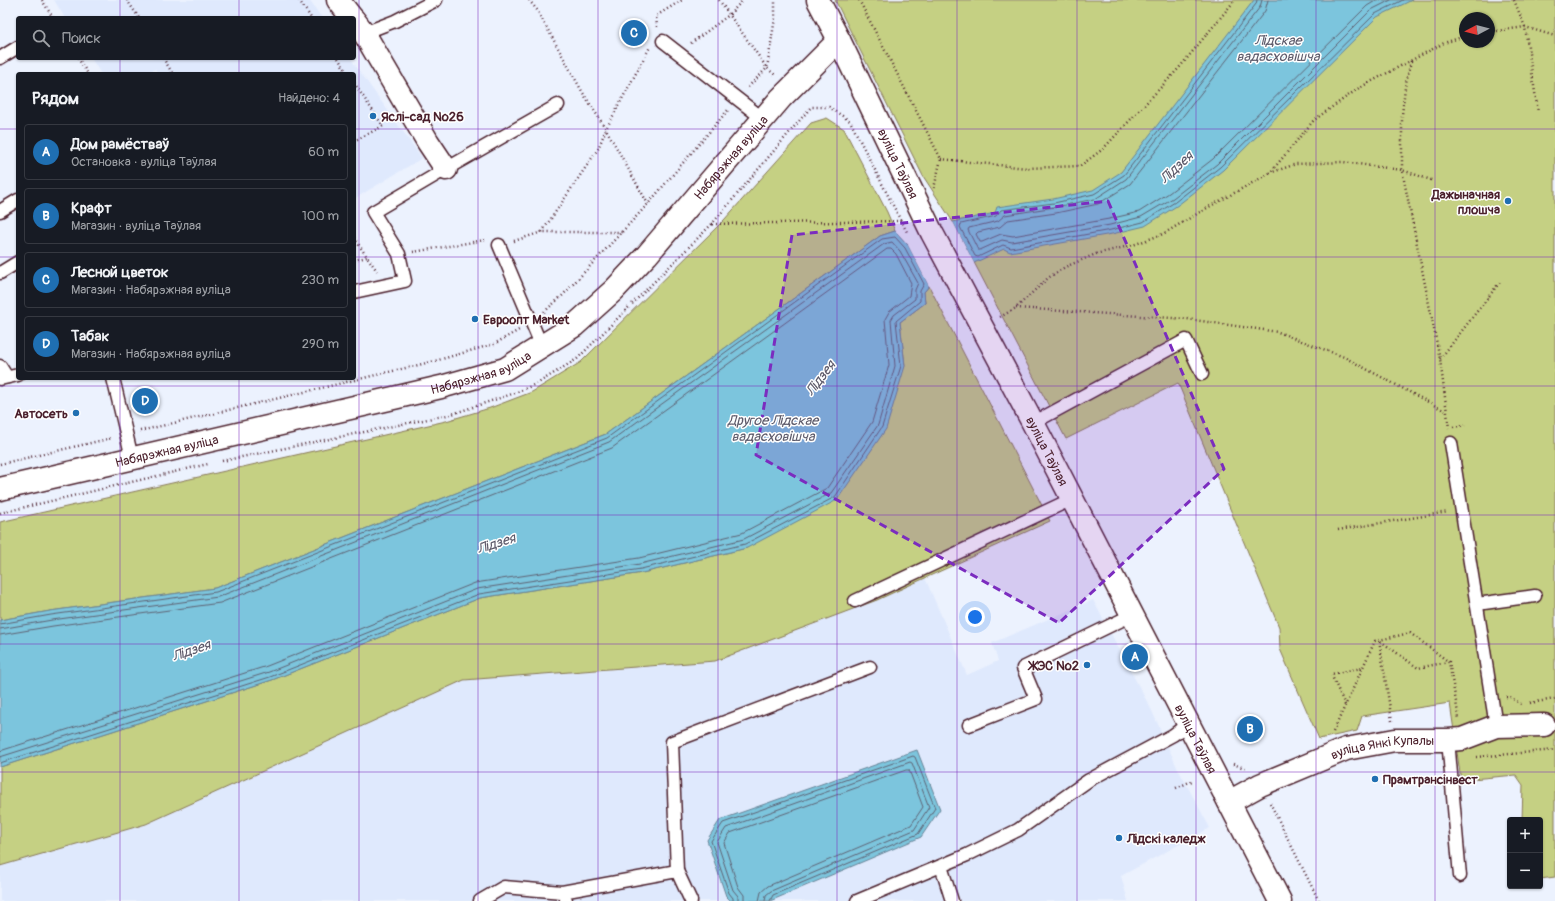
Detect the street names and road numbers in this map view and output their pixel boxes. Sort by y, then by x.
street label: Набярэжная вуліца [691,112,772,203]
street label: вуліца Таўлая [874,126,921,201]
street label: Набярэжная вуліца [429,348,534,398]
street label: вуліца Таўлая [1022,414,1071,489]
street label: Набярэжная вуліца [113,432,220,471]
street label: вуліца Таўлая [1171,702,1220,777]
street label: вуліца Янкі Купалы [1328,733,1434,764]

